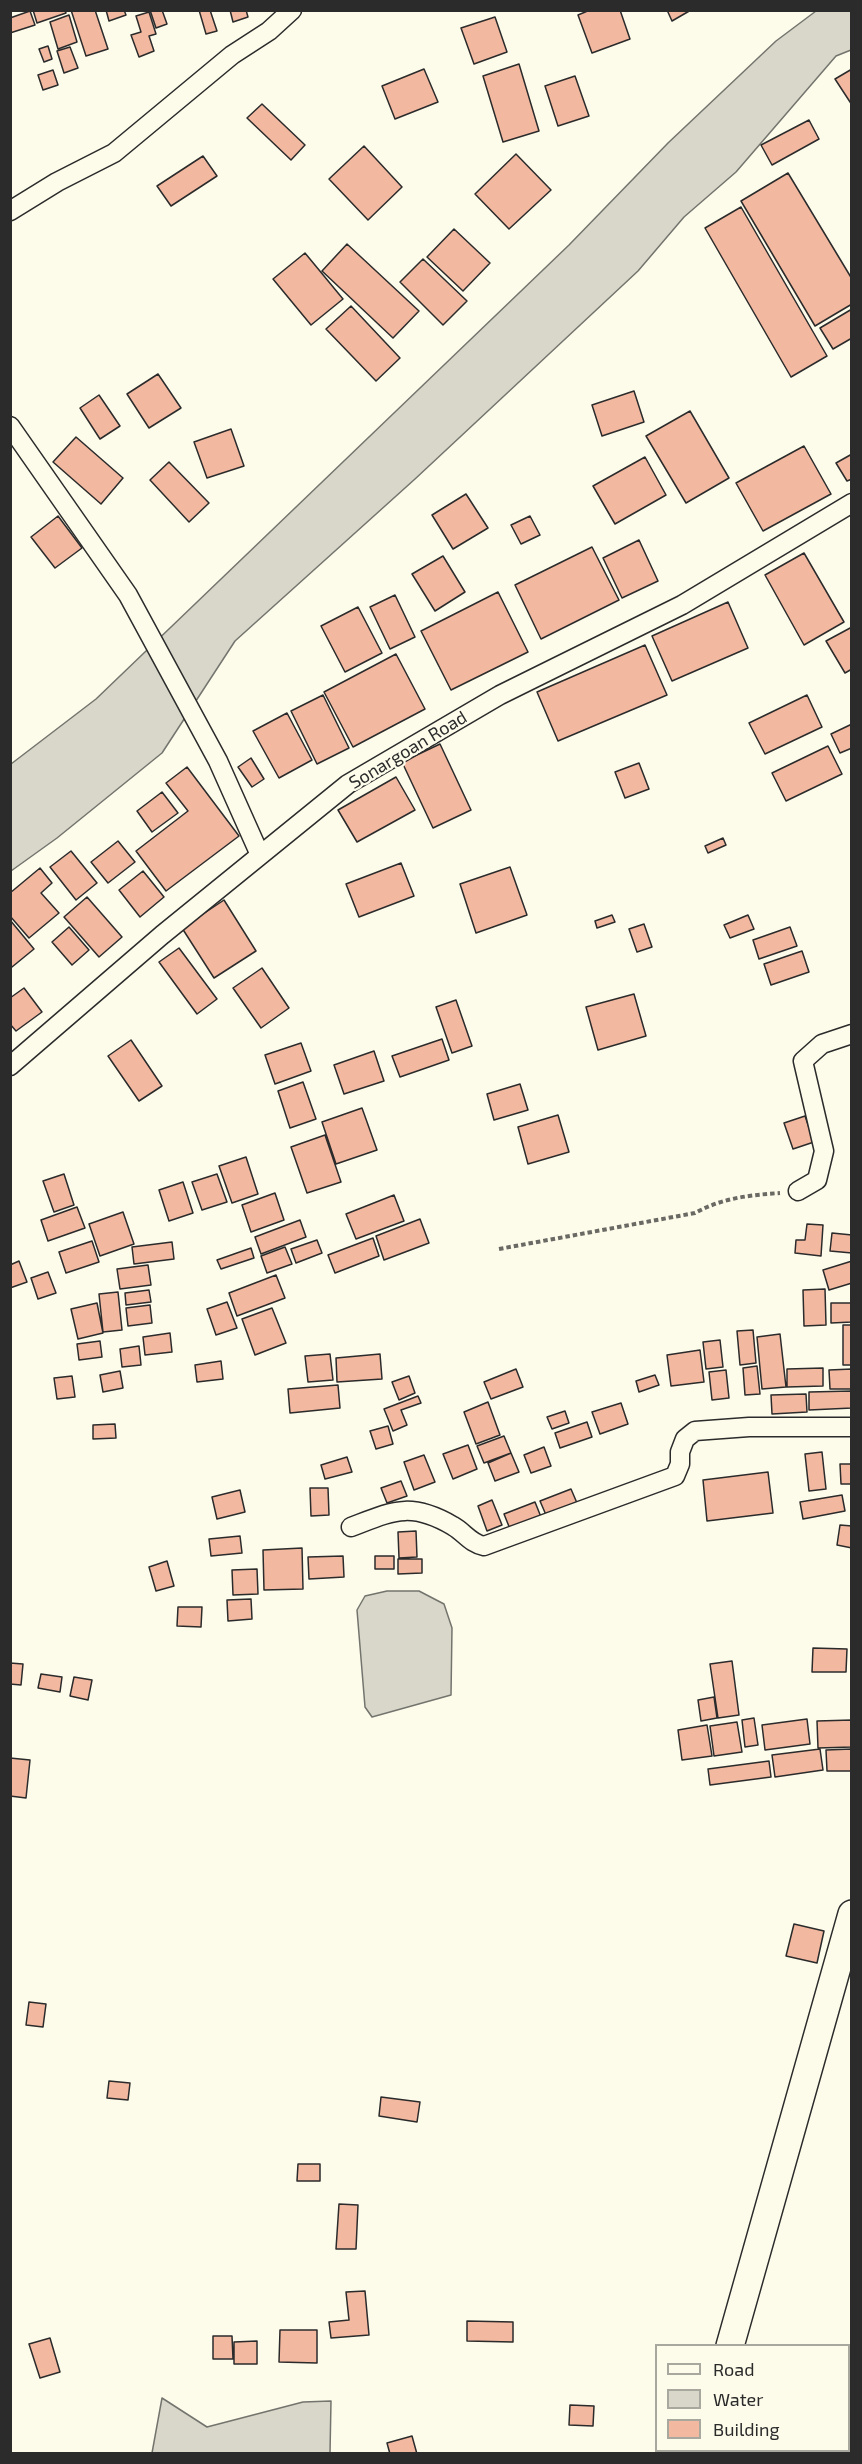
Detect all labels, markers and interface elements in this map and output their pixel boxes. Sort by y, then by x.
street label: Sonargoan Road [345,706,471,794]
legend [655,2344,850,2452]
text: Road [713,2358,754,2380]
text: Water [713,2388,763,2410]
text: Building [713,2418,780,2440]

